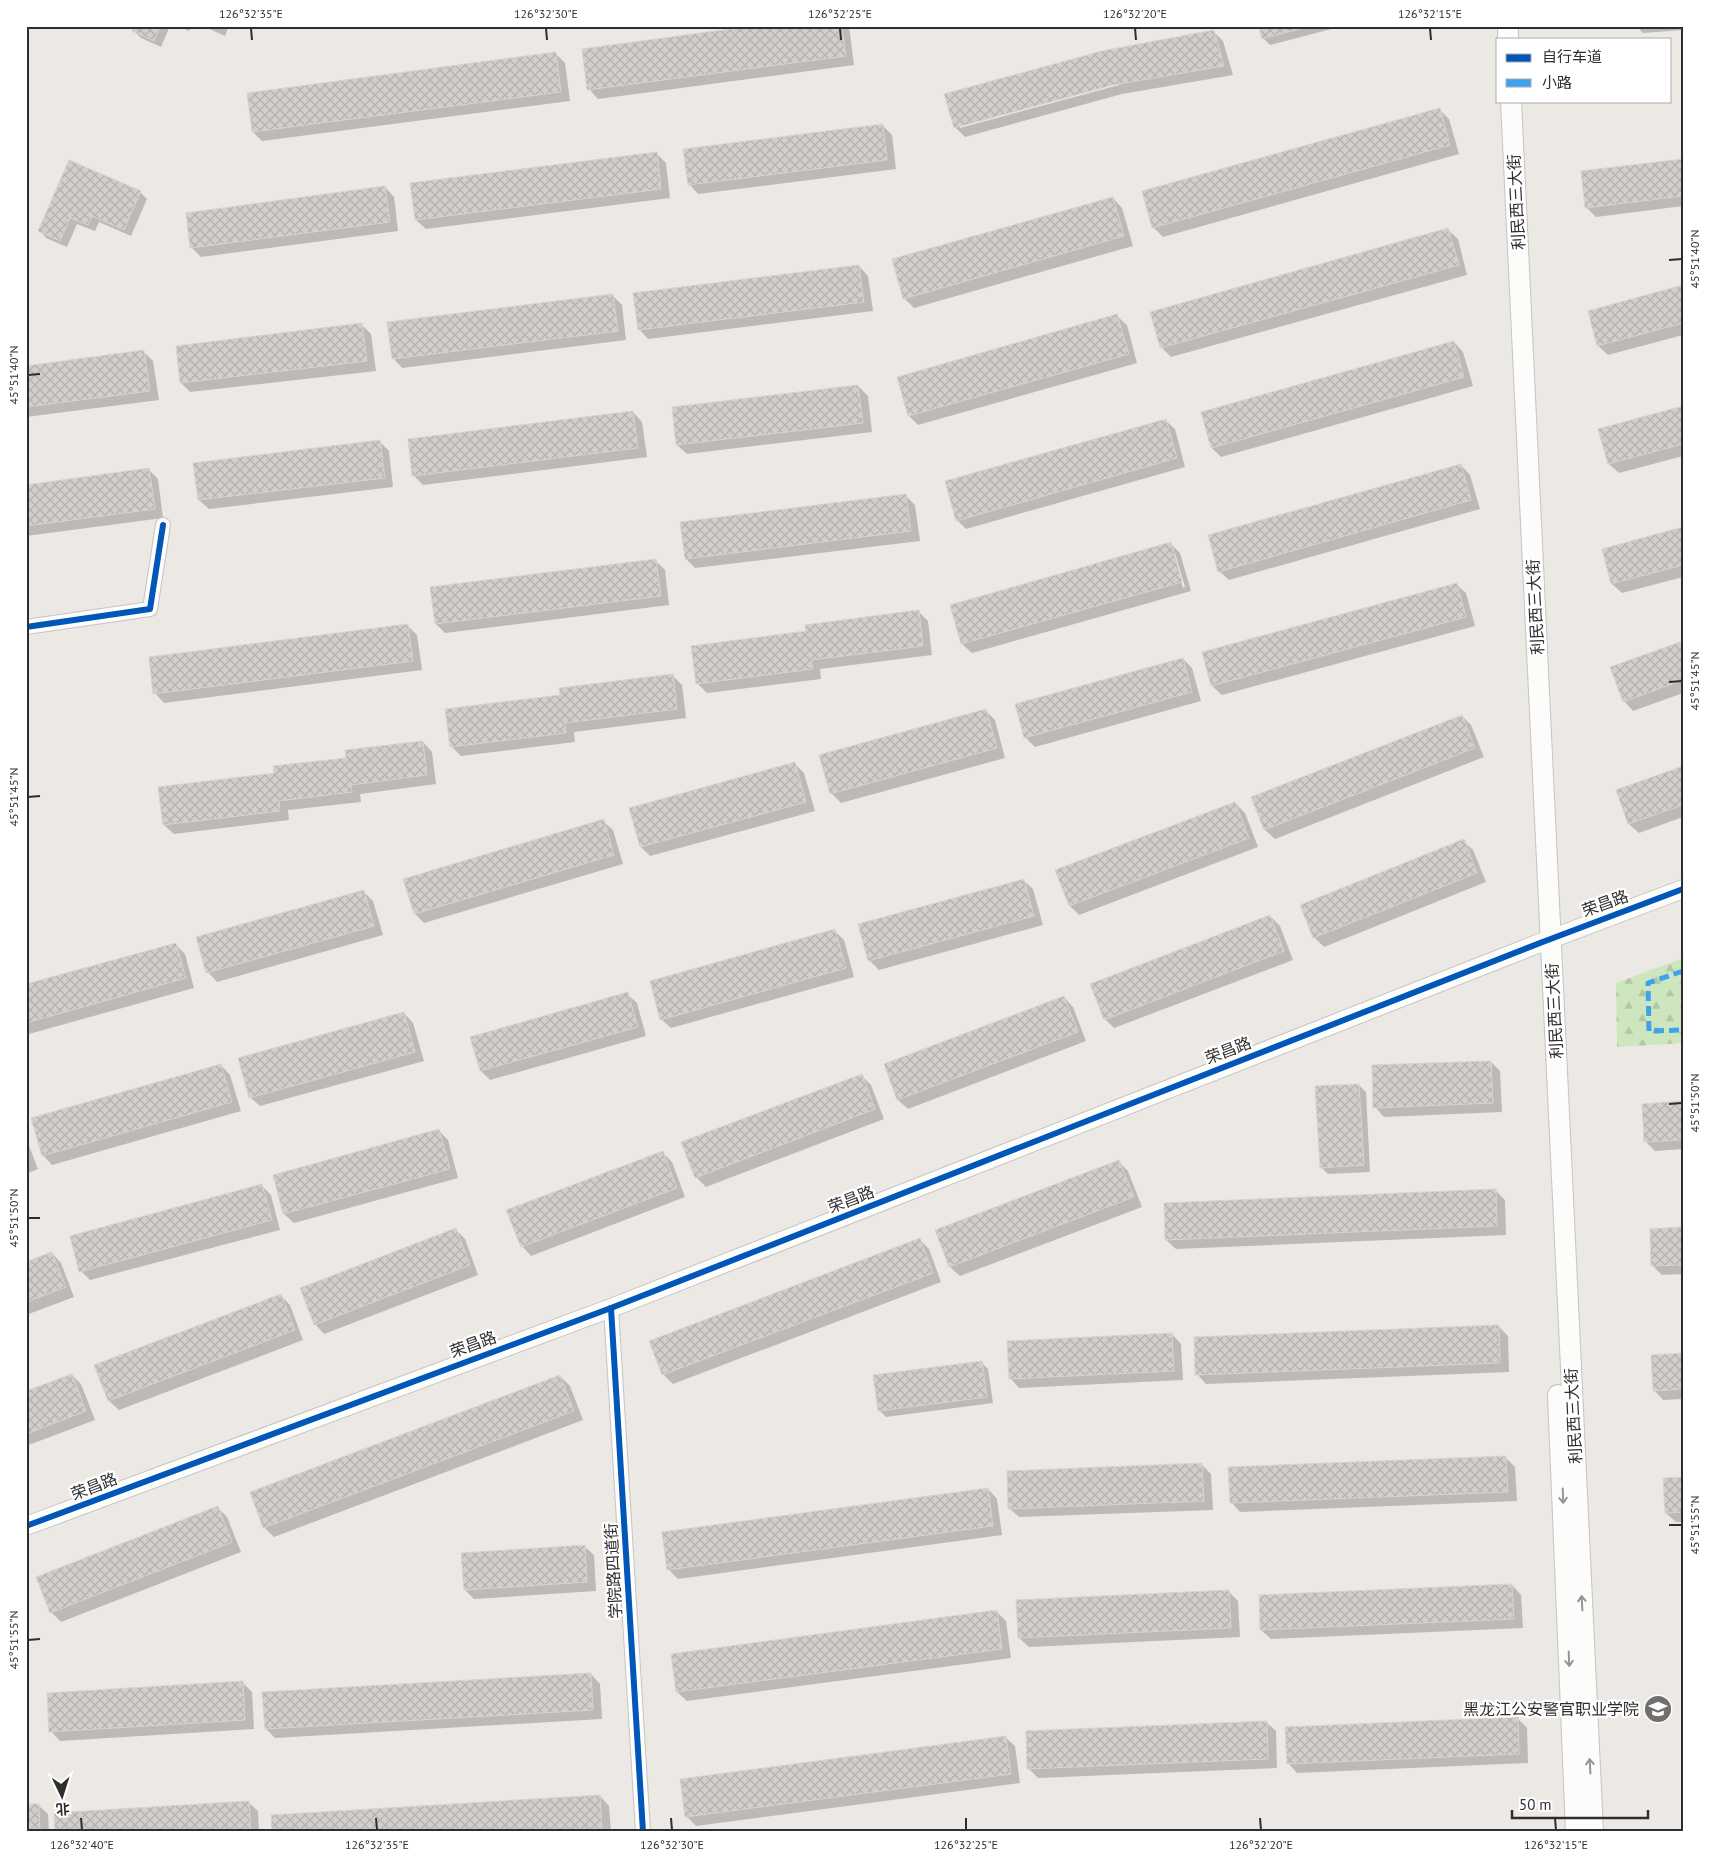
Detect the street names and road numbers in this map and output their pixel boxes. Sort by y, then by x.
street label: 利民西三大街 [1504,154,1528,250]
street label: 利民西三大街 [1523,559,1547,655]
street label: 荣昌路 [1579,885,1631,921]
street label: 利民西三大街 [1542,963,1566,1059]
street label: 荣昌路 [1202,1032,1254,1068]
street label: 荣昌路 [825,1181,877,1217]
street label: 荣昌路 [447,1326,499,1362]
street label: 利民西三大街 [1561,1368,1585,1464]
street label: 荣昌路 [68,1468,120,1504]
street label: 学院路四道街 [601,1523,625,1619]

